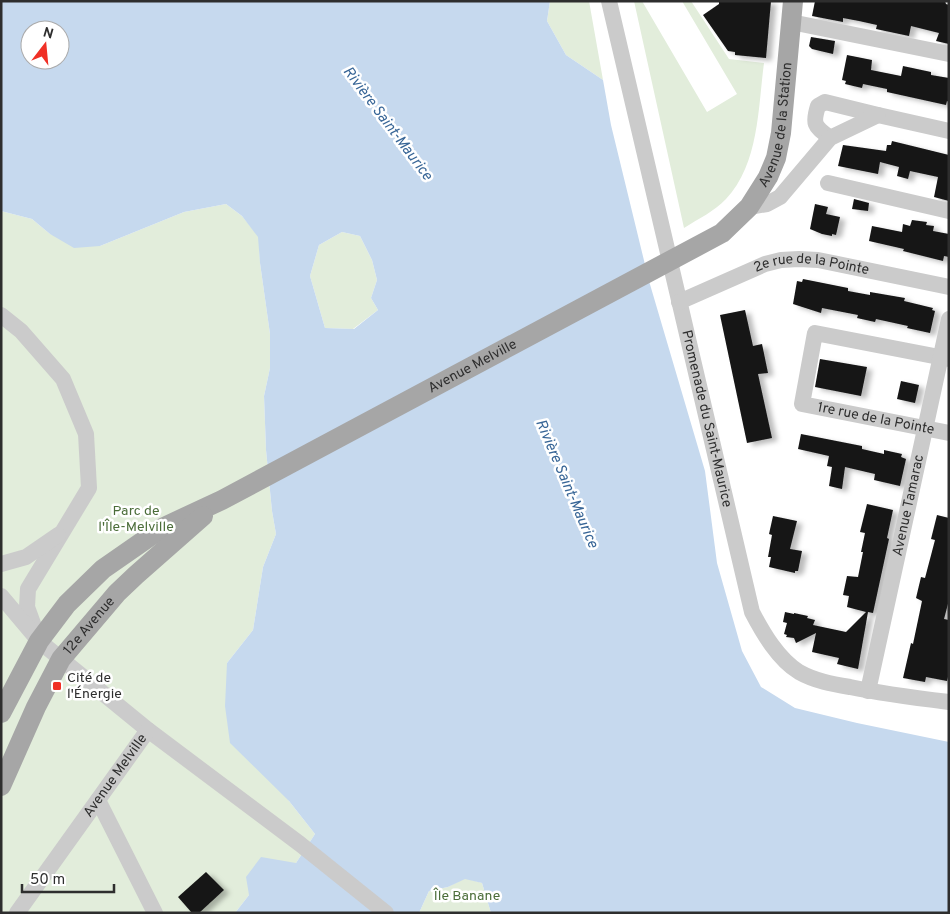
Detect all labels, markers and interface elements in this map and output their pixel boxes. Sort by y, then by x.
north arrow [20,20,70,70]
text: N [41,24,55,44]
street label: Avenue de la Station [755,62,796,191]
water label: Rivière Saint-Maurice [338,63,436,185]
street label: 2e rue de la Pointe [751,250,871,279]
street label: Promenade du Saint-Maurice [678,328,736,509]
street label: Avenue Melville [425,336,520,397]
street label: 1re rue de la Pointe [816,399,936,438]
water label: Rivière Saint-Maurice [530,417,602,551]
street label: Avenue Tamarac [889,453,928,558]
park label: Parc de l'Île-Melville [98,503,174,536]
street label: 12e Avenue [60,593,119,658]
place label: Cité de l'Énergie [67,670,122,703]
marker: Cité de l'Énergie [51,680,63,692]
street label: Avenue Melville [80,731,151,820]
scale bar [22,862,115,894]
text: 50 m [30,871,65,890]
park label: Île Banane [433,887,500,905]

